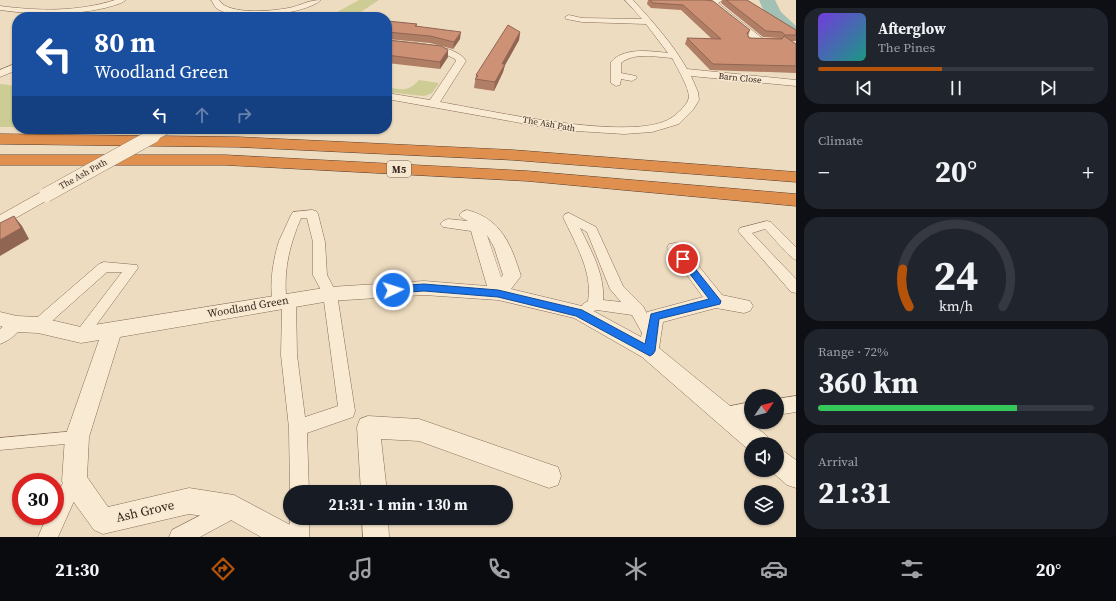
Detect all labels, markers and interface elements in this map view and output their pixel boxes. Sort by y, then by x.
text: Afterglow [878,18,946,39]
text: 80 m [94,23,156,61]
icon: left [28,28,80,80]
text: The Pines [878,39,935,56]
text: Woodland Green [94,59,229,84]
street label: Barn Close [718,70,763,86]
icon: previous [853,77,875,99]
icon: pause [945,77,967,99]
icon: next [1037,77,1059,99]
icon: left [149,104,171,126]
icon: ahead [191,104,213,126]
icon: right [233,104,255,126]
street label: The Ash Path [522,113,577,135]
text: Climate [818,132,863,149]
text: 20° [935,151,977,192]
street label: The Ash Path [57,156,110,192]
text: − [818,157,830,187]
text: + [1082,157,1094,187]
road number: M5 [387,161,411,177]
pin [666,242,700,276]
text: 24 [933,246,979,303]
icon: arrive [672,248,694,270]
position arrow [372,269,414,311]
street label: Woodland Green [206,292,290,322]
text: km/h [939,295,973,315]
text: Range · 72% [818,343,889,360]
text: 360 km [818,362,918,403]
north arrow [744,389,784,429]
map controls [744,389,784,525]
button: sound [744,437,784,477]
text: Arrival [818,453,858,470]
text: 21:31 [818,472,892,513]
speed limit sign: 30 [12,473,64,525]
button: layers [744,485,784,525]
text: 21:31 · 1 min · 130 m [329,494,468,515]
street label: Ash Grove [114,496,176,526]
icon: directions [209,555,237,583]
icon: music [347,555,375,583]
icon: phone [485,555,513,583]
icon: climate [622,555,650,583]
icon: car [760,555,788,583]
icon: filters [898,555,926,583]
text: 21:30 [55,557,99,582]
text: 20° [1036,557,1061,582]

